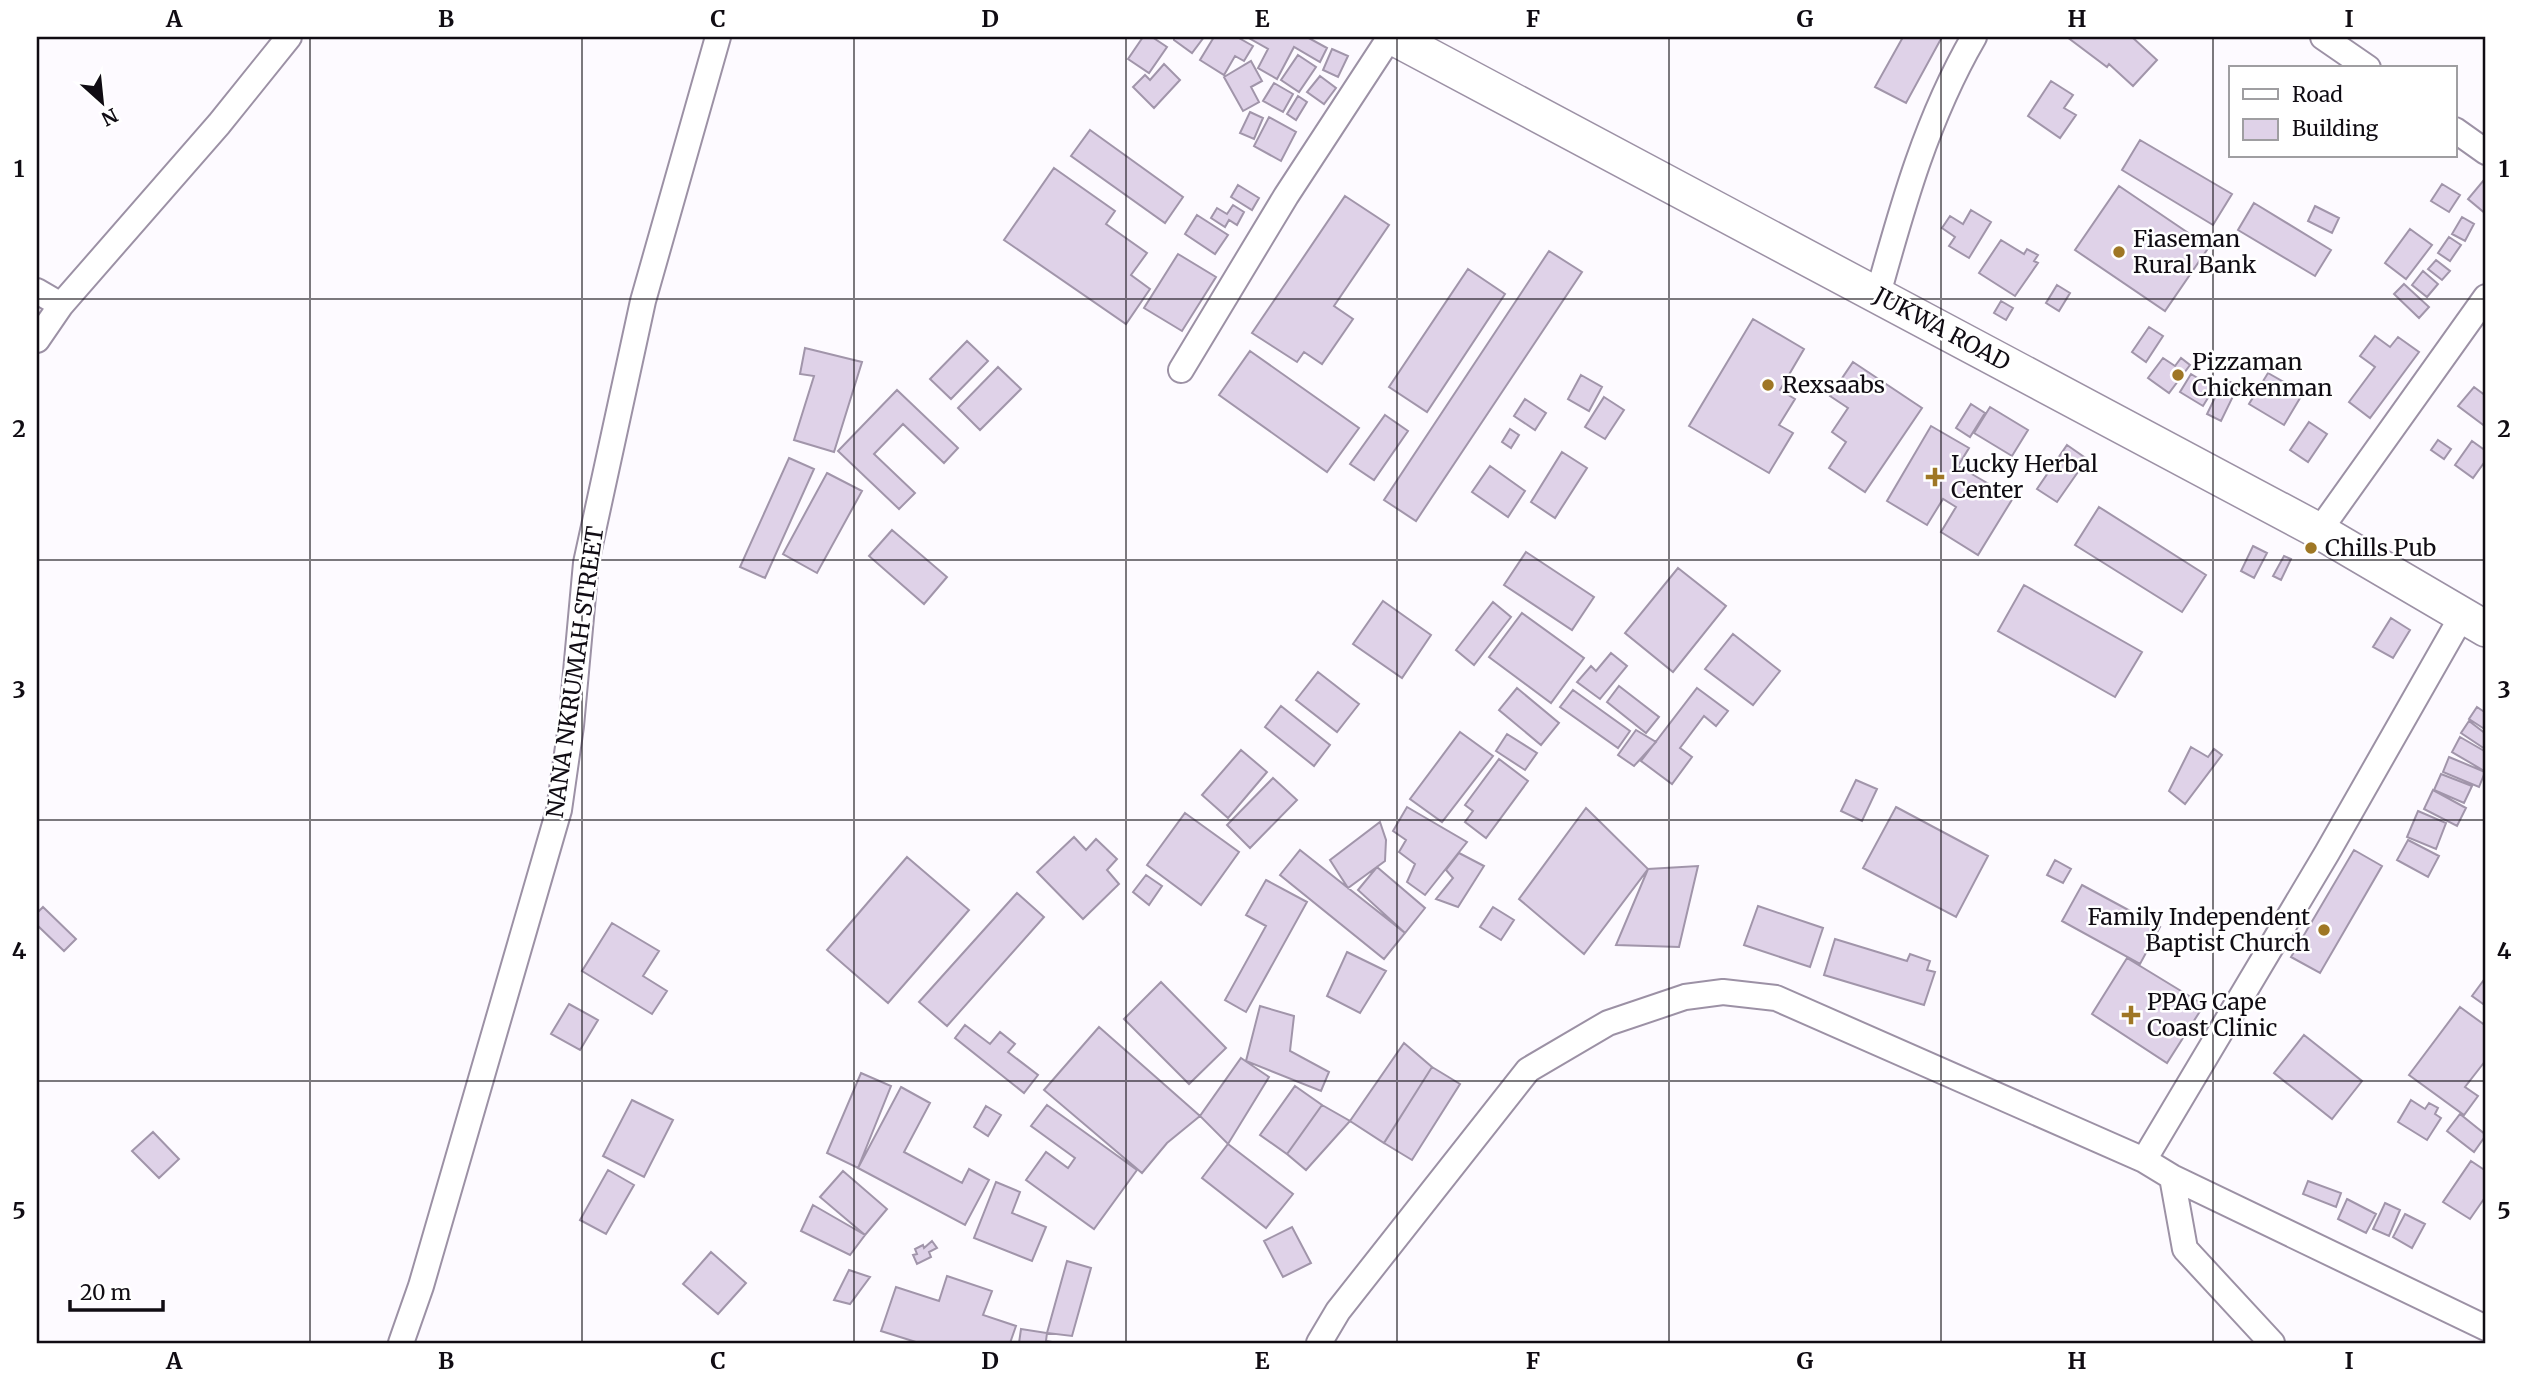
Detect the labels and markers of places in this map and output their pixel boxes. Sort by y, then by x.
place label: Fiaseman Rural Bank [2133,224,2257,279]
marker: Fiaseman Rural Bank [2111,244,2127,260]
place label: Pizzaman Chickenman [2192,347,2332,402]
marker: Pizzaman Chickenman [2170,367,2186,383]
place label: Rexsaabs [1782,370,1885,399]
marker: Rexsaabs [1760,377,1776,393]
place label: Lucky Herbal Center [1951,449,2098,504]
marker: Lucky Herbal Center [1925,467,1945,487]
place label: Chills Pub [2325,533,2436,562]
marker: Chills Pub [2303,540,2319,556]
place label: Family Independent Baptist Church [2088,902,2310,957]
marker: Family Independent Baptist Church [2316,922,2332,938]
place label: PPAG Cape Coast Clinic [2147,987,2277,1042]
marker: PPAG Cape Coast Clinic [2121,1005,2141,1025]

